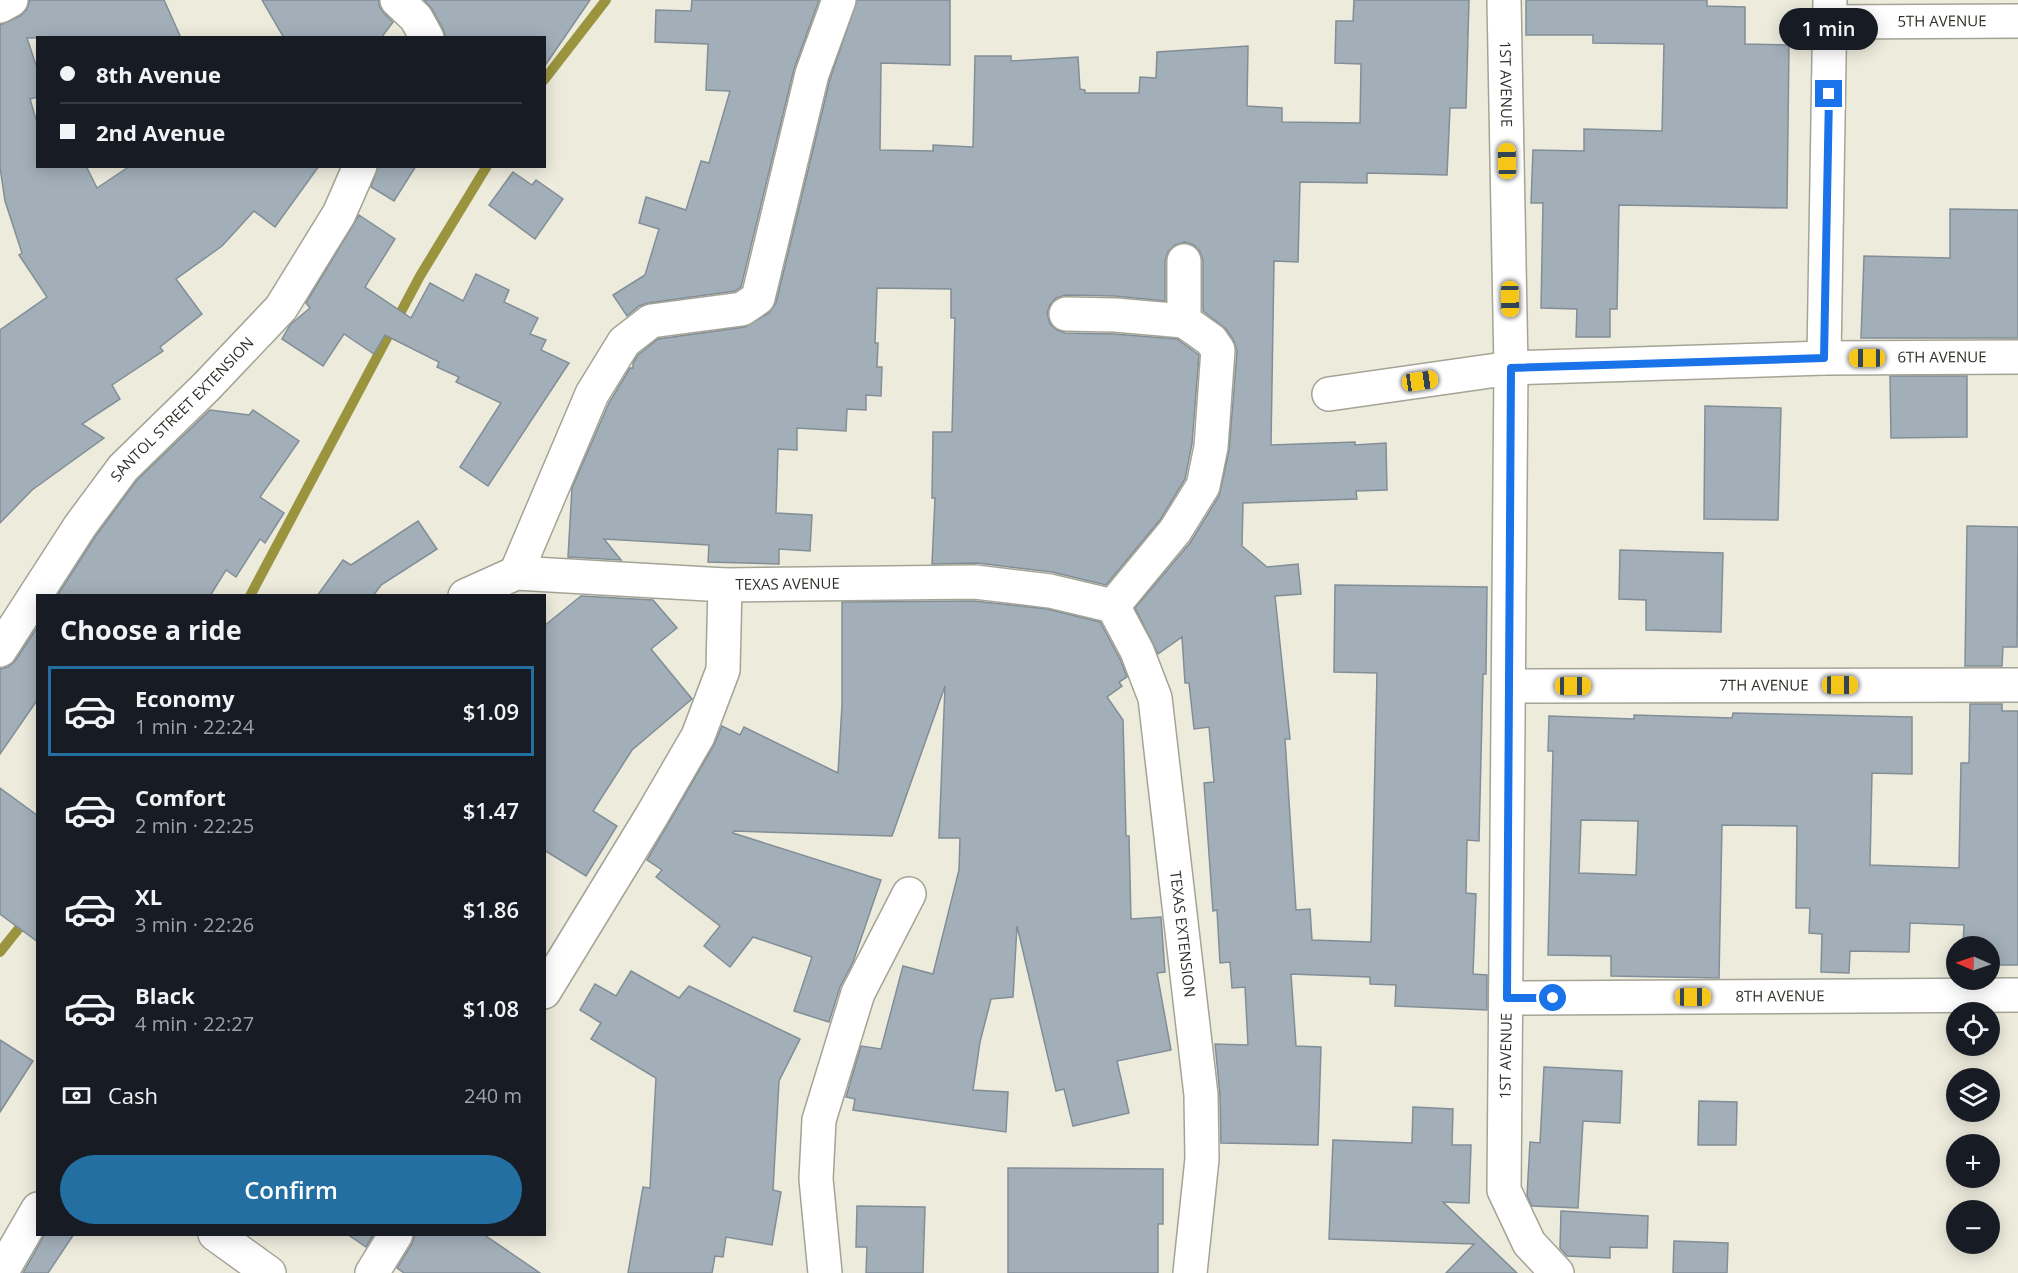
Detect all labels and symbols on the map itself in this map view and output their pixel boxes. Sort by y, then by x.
callout: 1 min [1780,7,1878,49]
street label: 5TH AVENUE [1897,10,1987,31]
street label: 1ST AVENUE [1496,41,1517,127]
route end [1815,80,1842,107]
car [1498,143,1516,179]
car [1501,281,1519,317]
street label: SANTOL STREET EXTENSION [105,332,257,485]
street label: 6TH AVENUE [1897,346,1987,367]
car [1849,349,1885,367]
car [1401,370,1439,392]
street label: TEXAS AVENUE [735,573,840,594]
street label: 7TH AVENUE [1719,674,1809,695]
car [1822,676,1858,694]
car [1555,677,1591,695]
street label: TEXAS EXTENSION [1166,870,1201,998]
north arrow [1946,936,2000,990]
route start [1539,984,1566,1011]
street label: 8TH AVENUE [1735,985,1825,1006]
car [1675,988,1711,1006]
street label: 1ST AVENUE [1494,1013,1516,1099]

